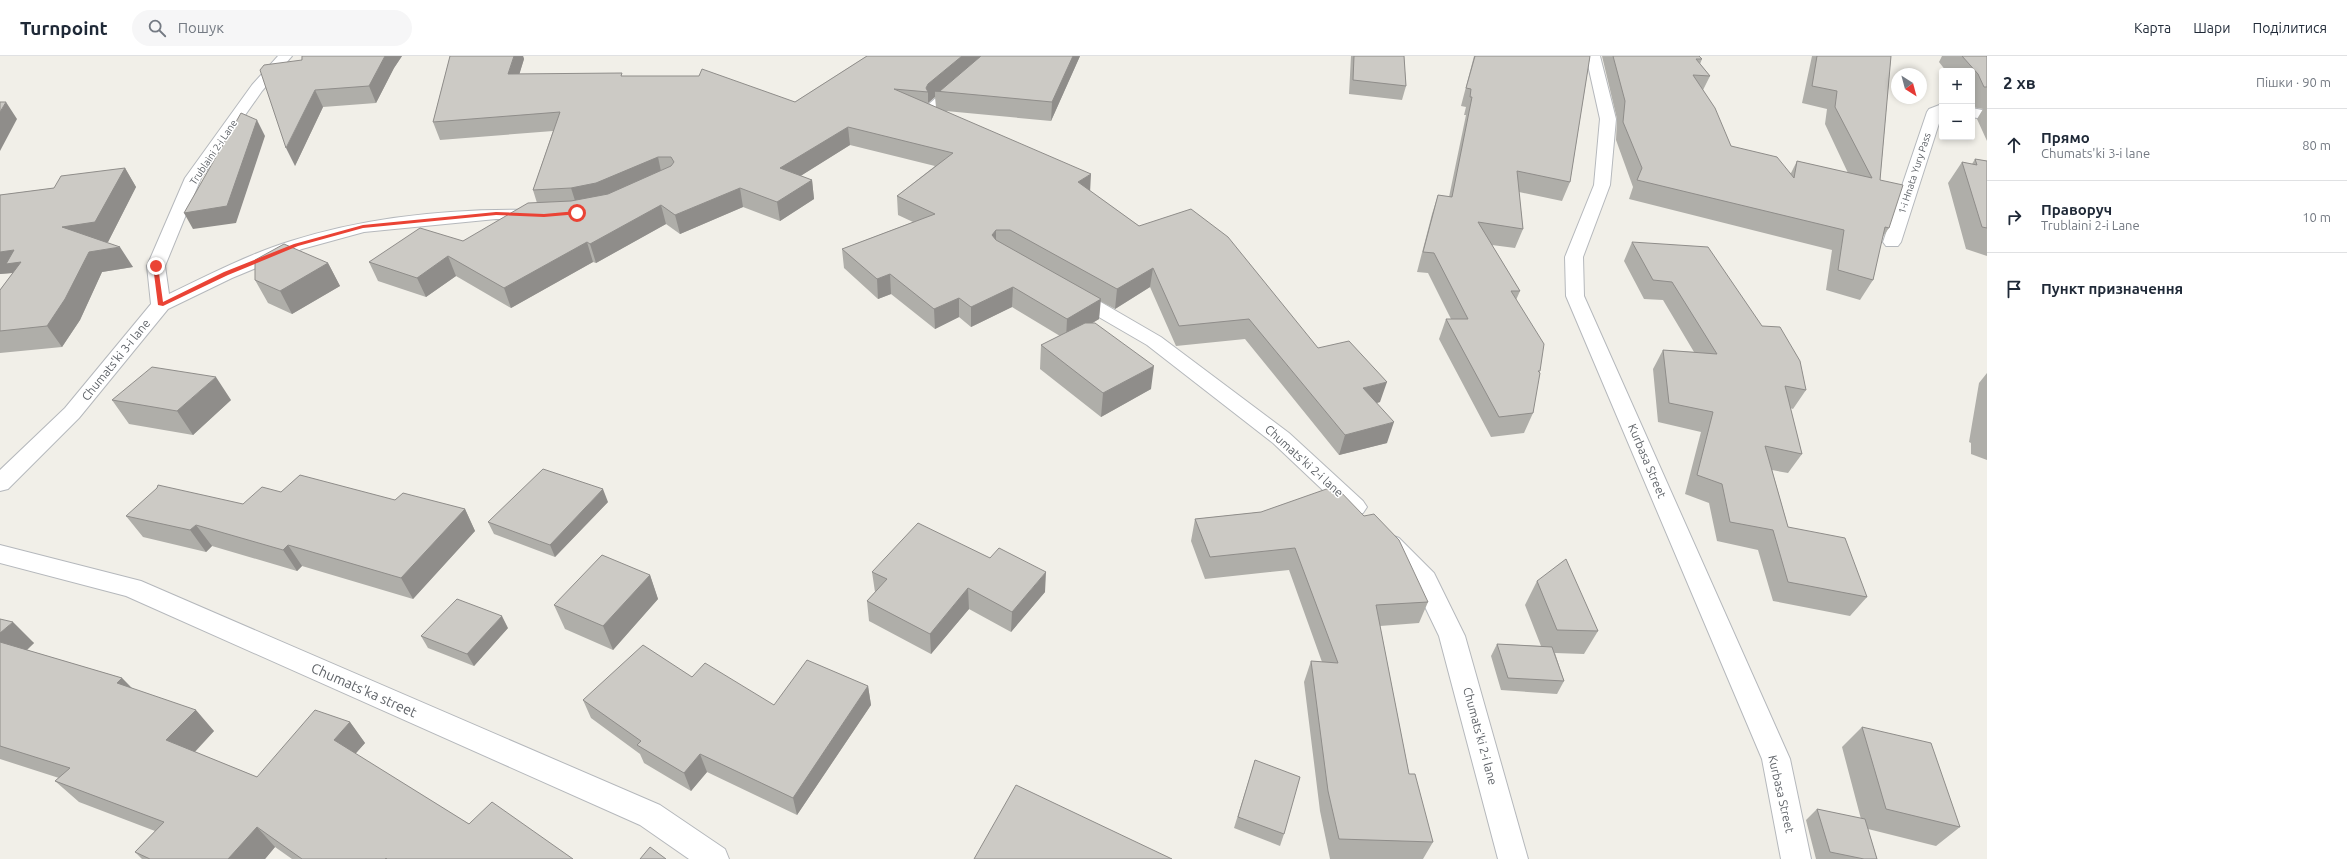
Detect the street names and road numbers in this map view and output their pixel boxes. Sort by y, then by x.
street label: Trublaini 2-i Lane [188,118,239,187]
street label: 1-i Hnata Yury Pass [1896,131,1933,215]
street label: Chumats'ki 3-i lane [79,316,152,403]
street label: Chumats'ki 2-i lane [1263,422,1346,499]
street label: Kurbasa Street [1626,422,1669,500]
street label: Chumats'ka street [309,660,420,721]
street label: Chumats'ki 2-i lane [1461,686,1500,786]
street label: Kurbasa Street [1766,754,1797,834]

